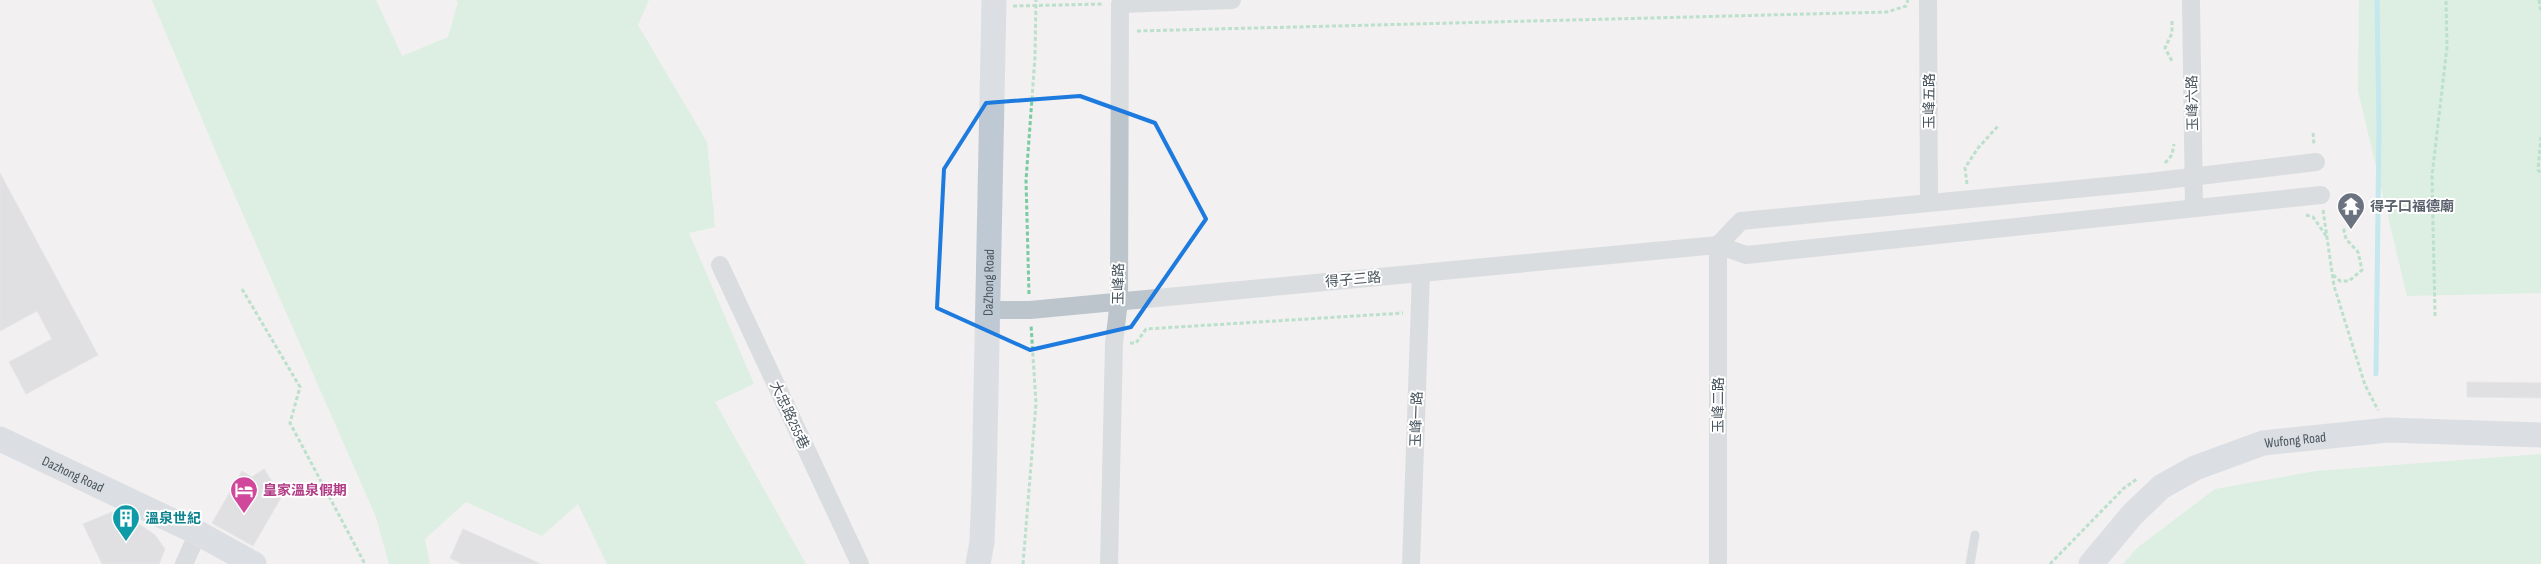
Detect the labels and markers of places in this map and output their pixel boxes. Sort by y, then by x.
temple icon: 得子口福德廟 [2336,191,2366,230]
place label: 得子口福德廟 [2370,198,2454,215]
hotel icon: 皇家溫泉假期 [229,475,259,514]
place label: 皇家溫泉假期 [263,482,347,499]
building icon: 溫泉世紀 [111,503,141,542]
place label: 溫泉世紀 [145,510,201,527]

